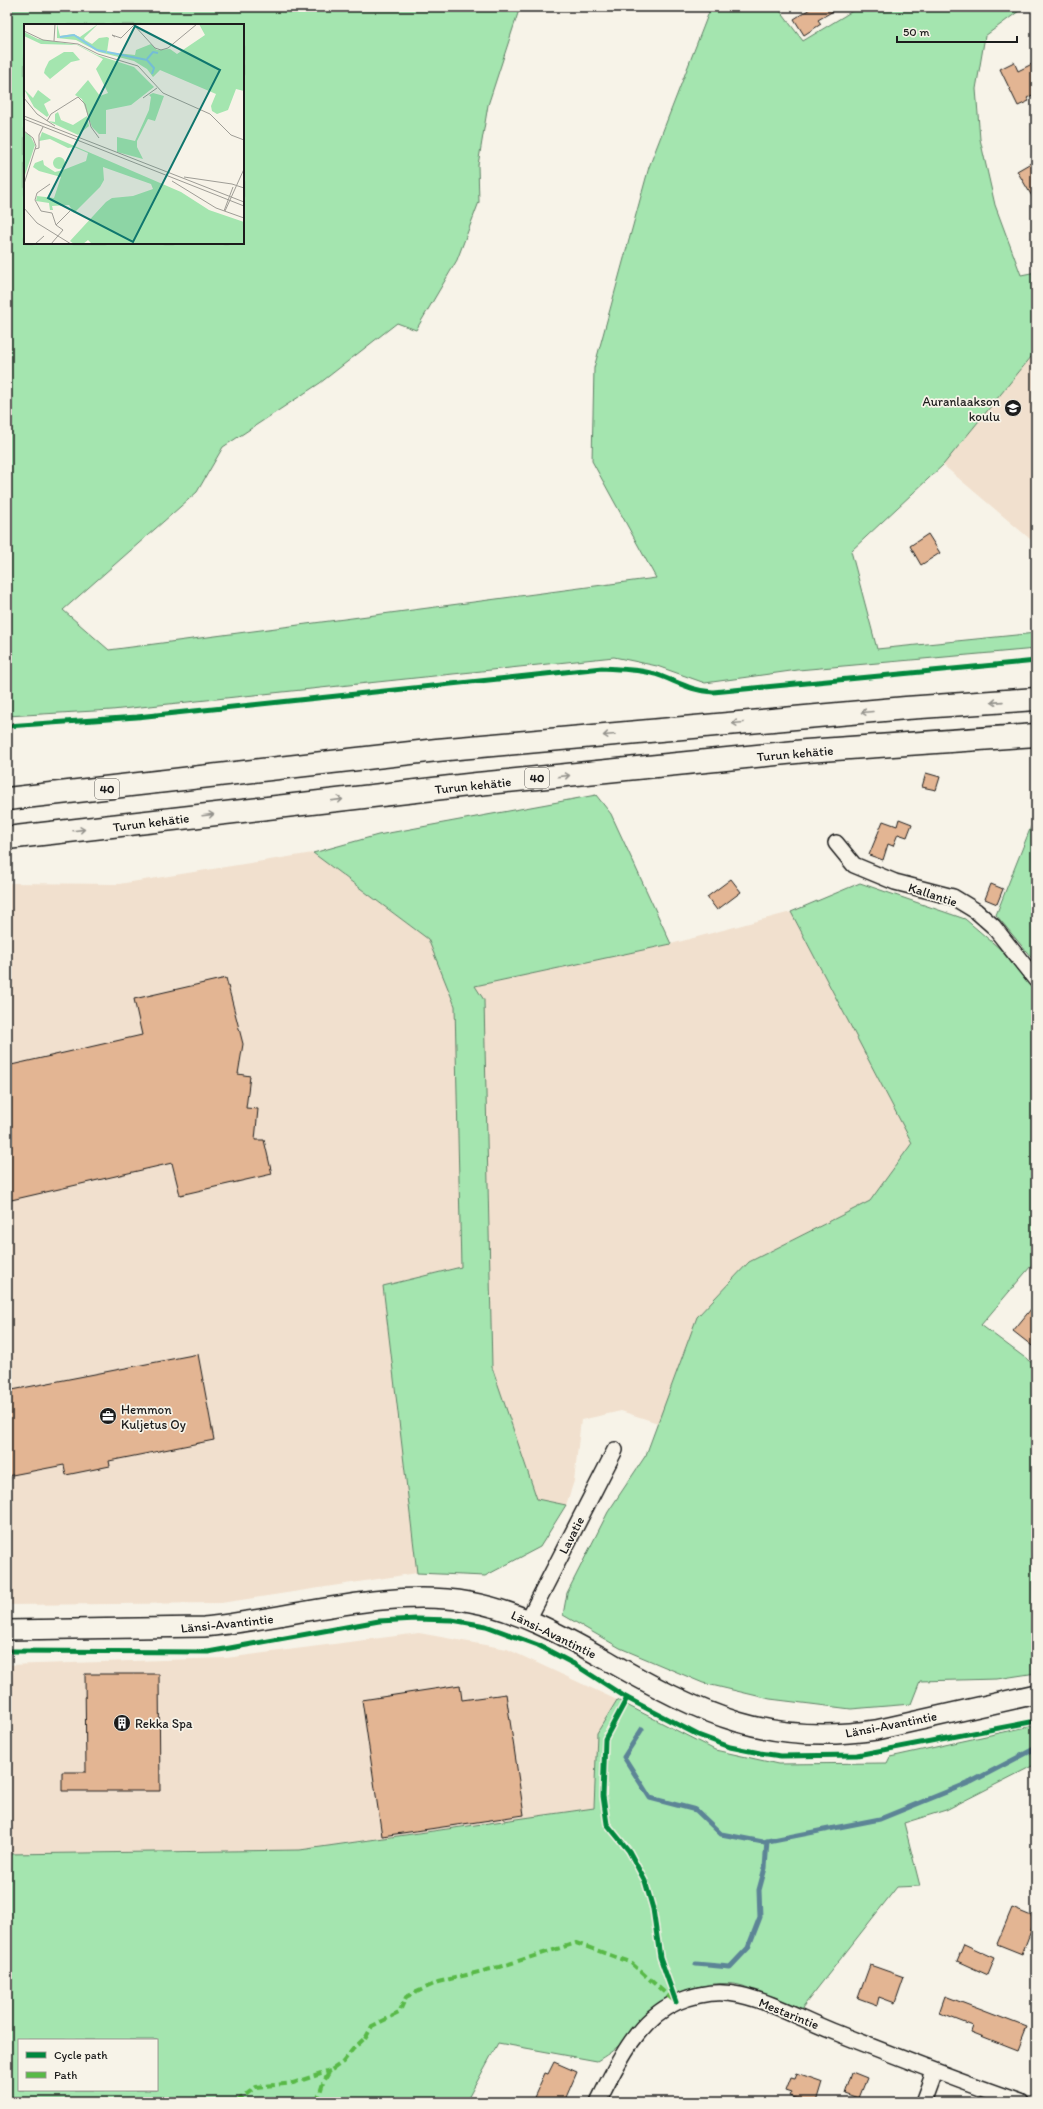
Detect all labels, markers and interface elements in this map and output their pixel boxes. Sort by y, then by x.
scale bar [897,18,1017,44]
inset map [24,24,244,244]
text: 50 m [903,25,929,39]
place label: Auranlaakson koulu [922,394,1001,424]
school or university icon: Auranlaakson koulu [1003,398,1023,418]
one-way arrow [991,698,1004,705]
one-way arrow [861,708,874,715]
one-way arrow [732,720,745,727]
one-way arrow [602,731,615,738]
street label: Turun kehätie [756,743,834,764]
road number: 40 [525,768,549,788]
one-way arrow [557,772,570,779]
street label: Turun kehätie [434,774,512,797]
road number: 40 [95,779,119,799]
one-way arrow [330,797,343,804]
street label: Turun kehätie [112,810,190,835]
one-way arrow [201,811,214,819]
one-way arrow [72,826,85,834]
street label: Kallantie [906,880,959,909]
place label: Hemmon Kuljetus Oy [121,1402,186,1432]
office icon: Hemmon Kuljetus Oy [98,1406,118,1426]
street label: Lavatie [556,1514,587,1556]
street label: Länsi-Avantintie [509,1607,599,1662]
street label: Länsi-Avantintie [180,1611,274,1636]
street label: Länsi-Avantintie [844,1708,938,1741]
building icon: Rekka Spa [112,1713,132,1733]
place label: Rekka Spa [135,1716,193,1731]
street label: Mestarintie [756,1995,821,2032]
legend [18,2039,158,2091]
text: Cycle path [54,2048,108,2062]
text: Path [54,2068,77,2082]

